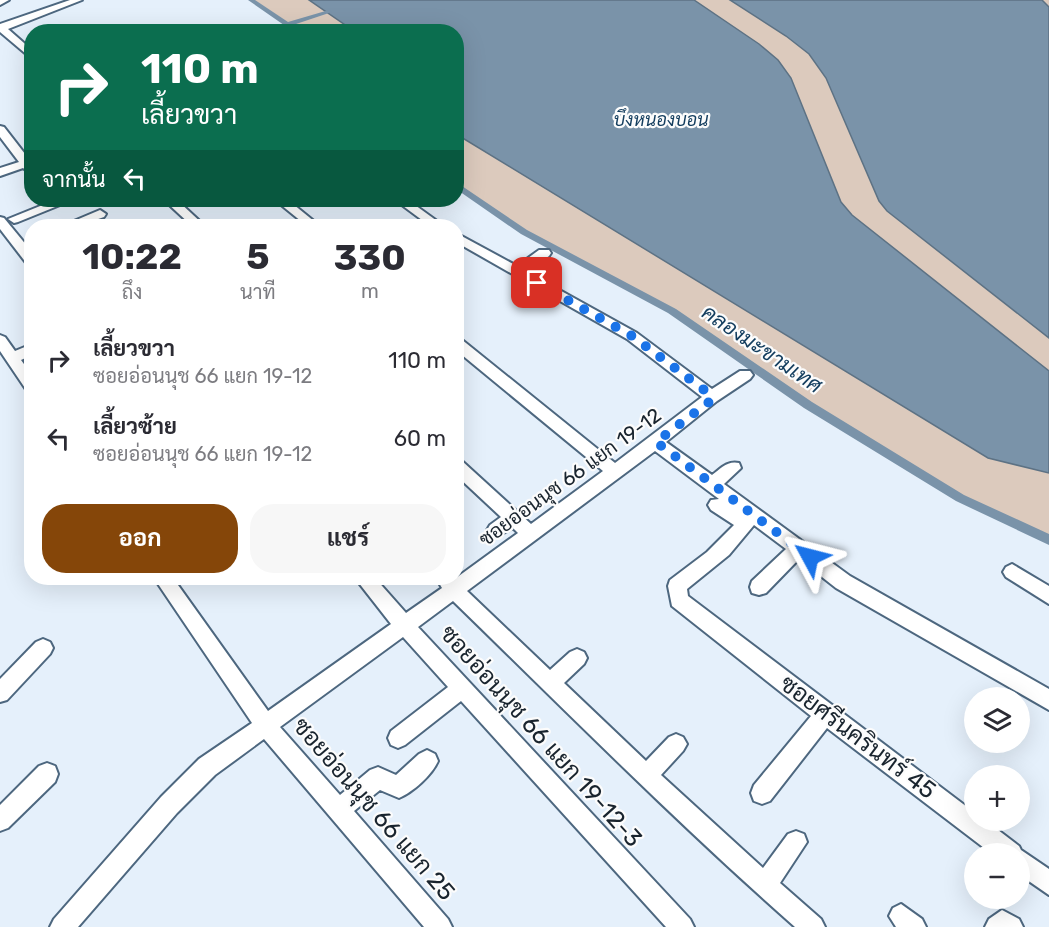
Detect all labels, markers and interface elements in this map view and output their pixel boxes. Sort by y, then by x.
text: 110 m [141,44,259,94]
icon: right [42,48,120,126]
text: เลี้ยวขวา [141,99,237,131]
water label: บึงหนองบอน [613,108,709,131]
icon: left [118,162,151,195]
text: จากนั้น [42,166,106,193]
text: 10:22 [82,235,182,278]
text: 5 [246,235,269,278]
text: 330 [334,236,406,279]
pin [511,257,562,308]
icon: arrive [520,266,553,299]
text: m [361,279,379,303]
text: ถึง [122,280,142,304]
text: นาที [240,280,276,304]
water label: คลองมะขามเทศ [698,299,827,398]
text: เลี้ยวขวา [93,335,175,362]
icon: right [42,344,75,377]
text: 110 m [388,347,446,374]
text: ซอยอ่อนนุช 66 แยก 19-12 [93,364,312,388]
street label: ซอยอ่อนนุช 66 แยก 19-12 [474,403,667,553]
text: เลี้ยวซ้าย [93,413,177,440]
icon: left [42,422,75,455]
text: 60 m [394,425,446,452]
text: ซอยอ่อนนุช 66 แยก 19-12 [93,442,312,466]
button: ออก [42,504,238,573]
button: แชร์ [250,504,446,573]
position arrow [778,525,842,589]
street label: ซอยอ่อนนุช 66 แยก 19-12-3 [433,620,648,854]
street label: ซอยศรีนครินทร์ 45 [775,668,943,805]
map controls [964,687,1030,909]
button: layers [964,687,1030,753]
street label: ซอยอ่อนนุช 66 แยก 25 [286,712,461,907]
button: + [964,765,1030,831]
button: − [964,843,1030,909]

